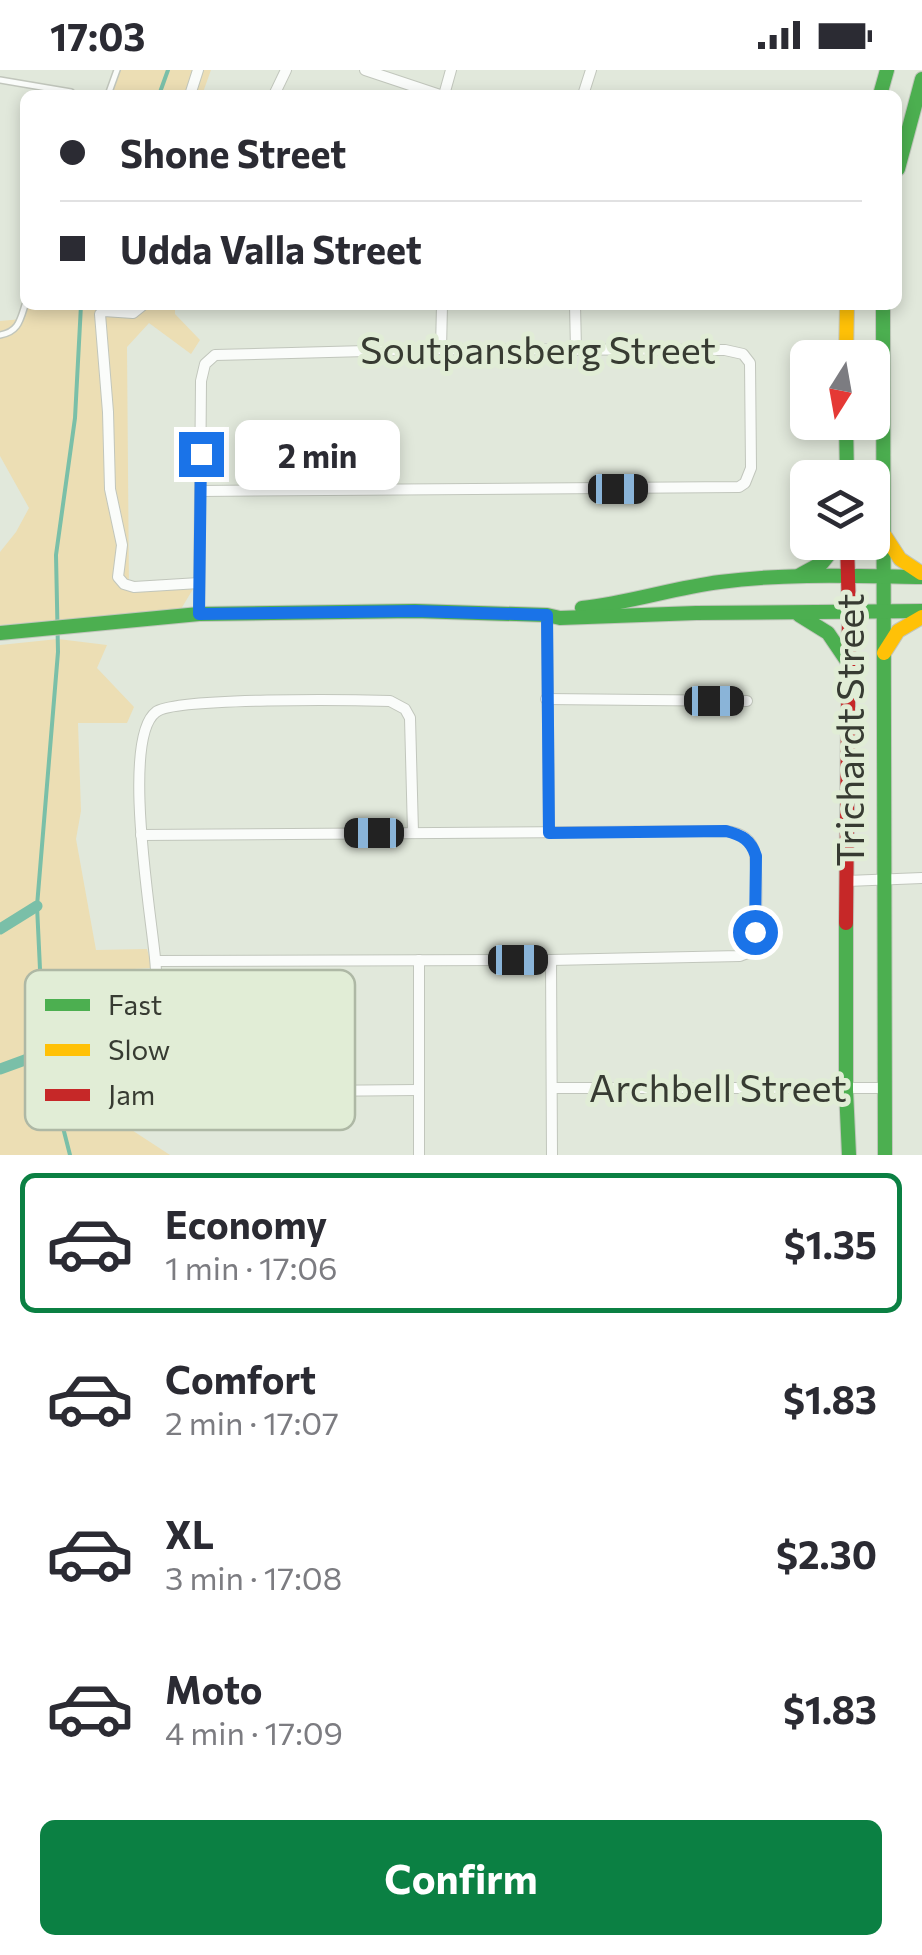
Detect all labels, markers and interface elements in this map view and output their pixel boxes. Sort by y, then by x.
text: 17:03 [50,12,145,59]
text: Shone Street [120,129,346,176]
text: Udda Valla Street [120,225,422,272]
street label: Soutpansberg Street [360,325,716,372]
north arrow [790,340,890,440]
map controls [790,340,890,560]
callout: 2 min [236,419,401,489]
route end [179,432,224,477]
text: 2 min [278,435,357,475]
button: layers [790,460,890,560]
car [588,474,648,504]
street label: Trichardt Street [825,593,872,867]
car [684,686,744,716]
car [344,818,404,848]
route start [733,910,778,955]
car [488,945,548,975]
legend [25,970,355,1130]
text: Fast [108,987,162,1021]
text: Slow [108,1032,170,1066]
street label: Archbell Street [589,1063,847,1110]
text: Jam [108,1077,155,1111]
icon: car [45,1198,135,1288]
text: Economy [165,1200,327,1247]
text: $1.35 [784,1220,877,1267]
text: 1 min · 17:06 [165,1247,338,1287]
icon: car [45,1353,135,1443]
text: Comfort [165,1355,316,1402]
text: $1.83 [783,1375,877,1422]
text: 2 min · 17:07 [165,1402,339,1442]
icon: car [45,1508,135,1598]
text: XL [165,1510,214,1557]
text: $2.30 [776,1530,877,1577]
text: 3 min · 17:08 [165,1557,342,1597]
icon: car [45,1663,135,1753]
text: Moto [165,1665,263,1712]
text: $1.83 [783,1685,877,1732]
text: 4 min · 17:09 [165,1712,343,1752]
button: Confirm [40,1820,882,1935]

